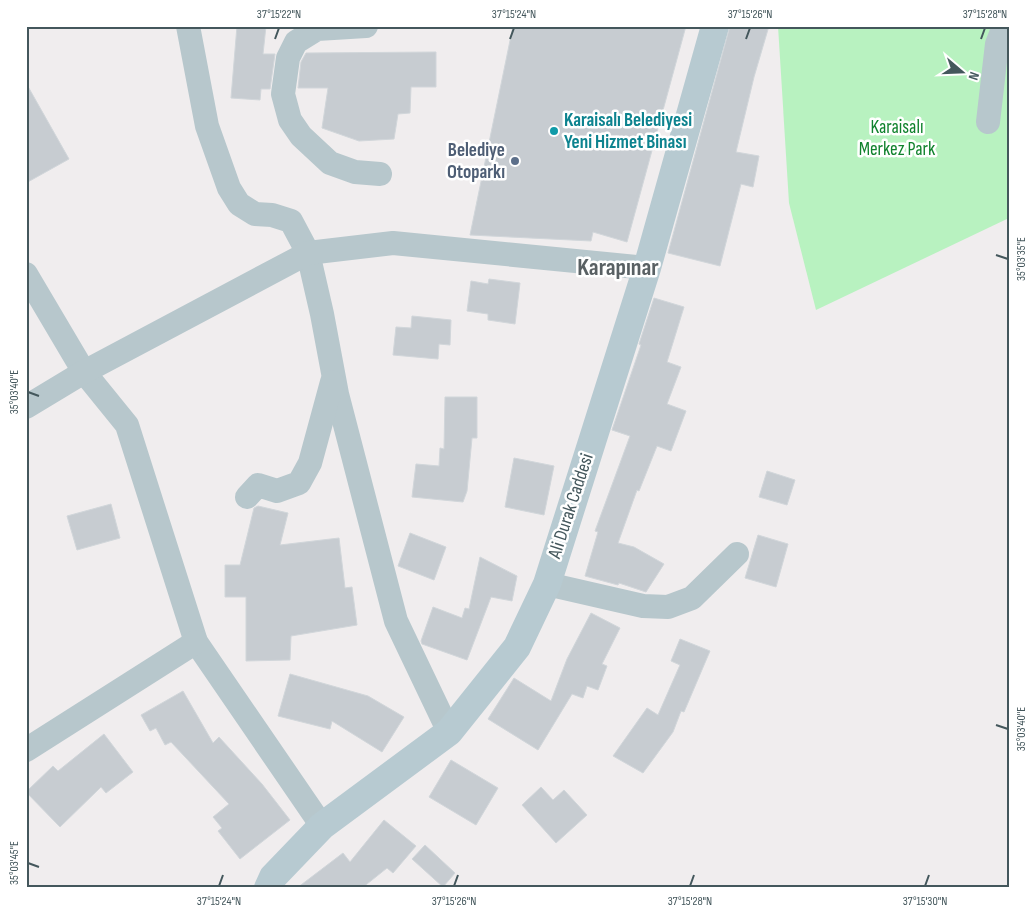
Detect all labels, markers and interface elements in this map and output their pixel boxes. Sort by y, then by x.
text: 37°15'22"N [257,7,301,22]
text: 37°15'24"N [492,7,536,22]
text: 37°15'26"N [728,7,772,22]
text: 37°15'28"N [963,7,1007,22]
north arrow [938,48,988,98]
text: N [965,70,983,82]
place label: Karaisalı Belediyesi Yeni Hizmet Binası [564,109,692,154]
park label: Karaisalı Merkez Park [859,116,936,161]
marker: Karaisalı Belediyesi Yeni Hizmet Binası [548,125,560,137]
place label: Belediye Otoparkı [447,139,505,184]
marker: Belediye Otoparkı [509,155,521,167]
text: 35°03'35"E [1014,237,1029,281]
district label: Karapınar [577,253,659,282]
text: 35°03'40"E [7,370,22,414]
street label: Ali Durak Caddesi [543,451,599,562]
text: 35°03'40"E [1014,707,1029,751]
text: 35°03'45"E [7,841,22,885]
text: 37°15'24"N [197,894,241,909]
text: 37°15'26"N [432,894,476,909]
text: 37°15'28"N [668,894,712,909]
text: 37°15'30"N [903,894,947,909]

